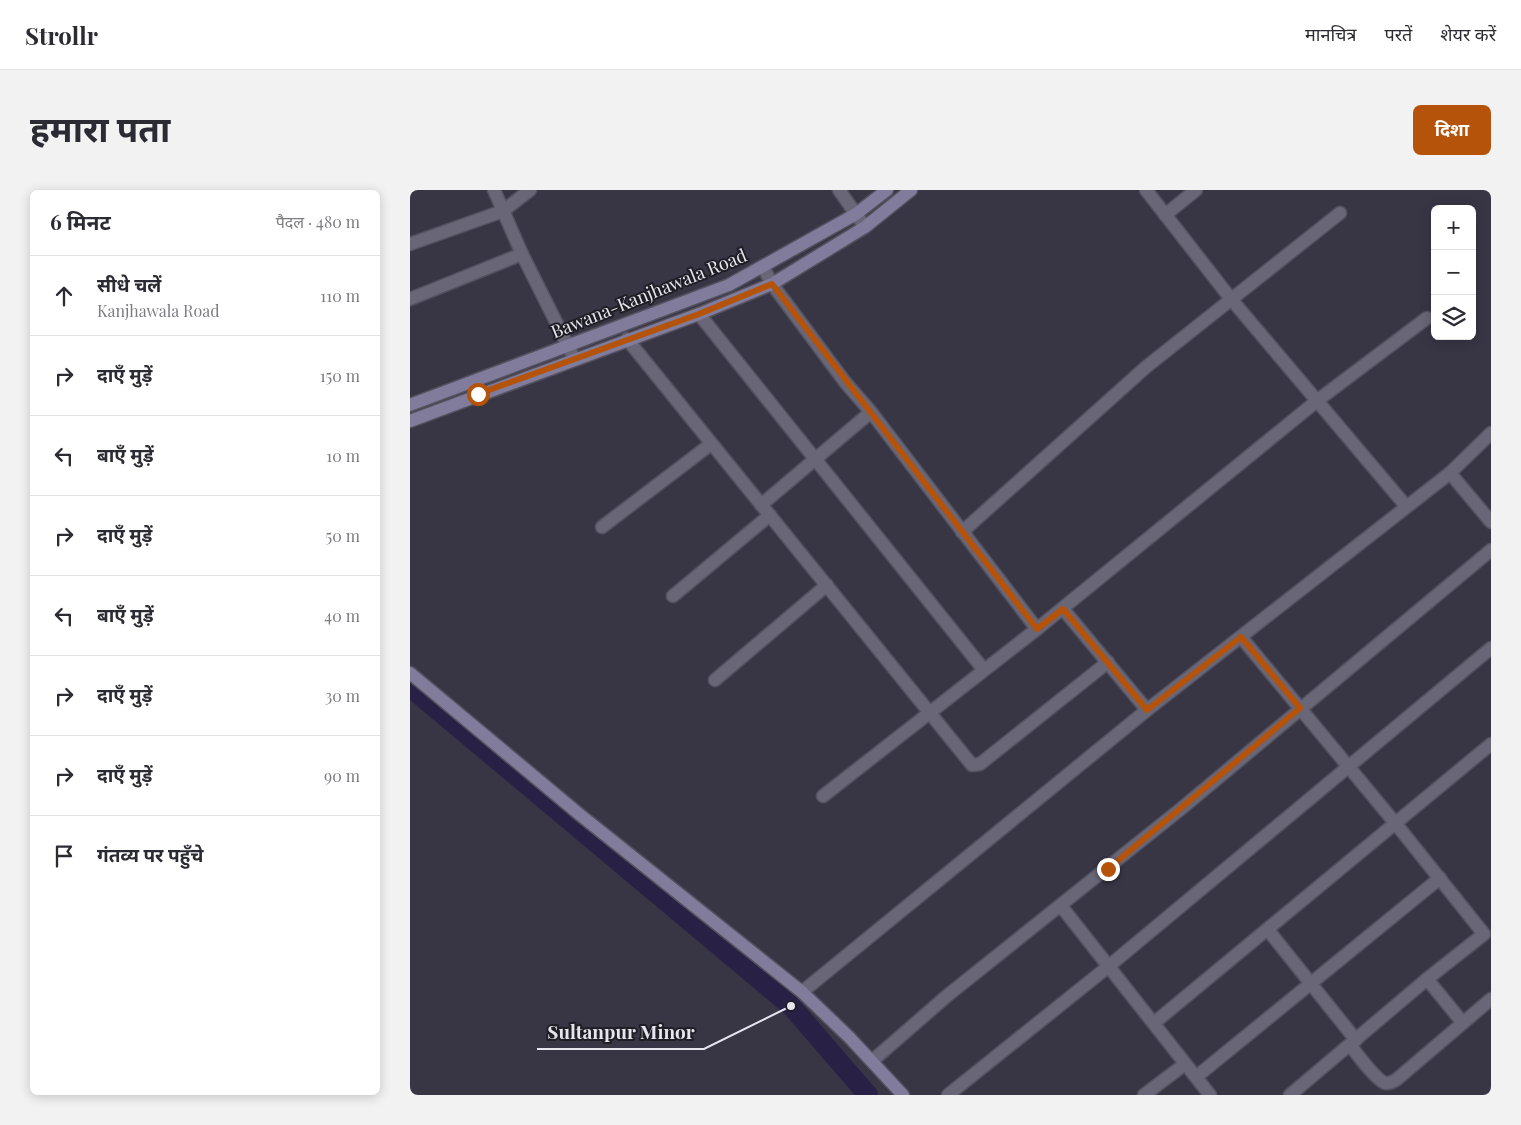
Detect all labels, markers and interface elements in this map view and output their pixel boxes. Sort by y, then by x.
text: Strollr [25,19,98,51]
text: मानचित्र [1305,22,1356,46]
text: परतें [1384,22,1412,46]
text: शेयर करें [1440,22,1496,46]
text: हमारा पता [30,104,170,151]
button: दिशा [1413,105,1491,155]
map controls [1431,205,1476,340]
button: + [1431,205,1476,250]
text: 6 मिनट [50,207,111,235]
text: पैदल · 480 m [276,211,360,232]
street label: Bawana-Kanjhawala Road [547,243,751,343]
button: − [1431,250,1476,295]
text: सीधे चलें [97,271,161,297]
icon: ahead [50,282,78,310]
text: 110 m [320,285,360,306]
button: layers [1431,295,1476,340]
text: Kanjhawala Road [97,300,220,321]
text: दाएँ मुड़ें [97,361,152,387]
icon: right [50,362,78,390]
text: 150 m [320,365,360,386]
route start [467,383,490,406]
text: बाएँ मुड़ें [97,441,154,467]
icon: left [50,442,78,470]
text: 10 m [326,445,360,466]
text: दाएँ मुड़ें [97,521,152,547]
icon: right [50,522,78,550]
text: 50 m [326,525,360,546]
text: बाएँ मुड़ें [97,601,154,627]
icon: left [50,602,78,630]
text: 40 m [324,605,360,626]
text: दाएँ मुड़ें [97,681,152,707]
icon: right [50,682,78,710]
text: 30 m [325,685,360,706]
text: दाएँ मुड़ें [97,761,152,787]
icon: right [50,762,78,790]
text: 90 m [324,765,360,786]
text: गंतव्य पर पहुँचे [97,841,204,867]
icon: arrive [50,842,78,870]
route end [1097,858,1120,881]
callout: Sultanpur Minor [537,1015,704,1049]
text: Sultanpur Minor [547,1018,695,1044]

